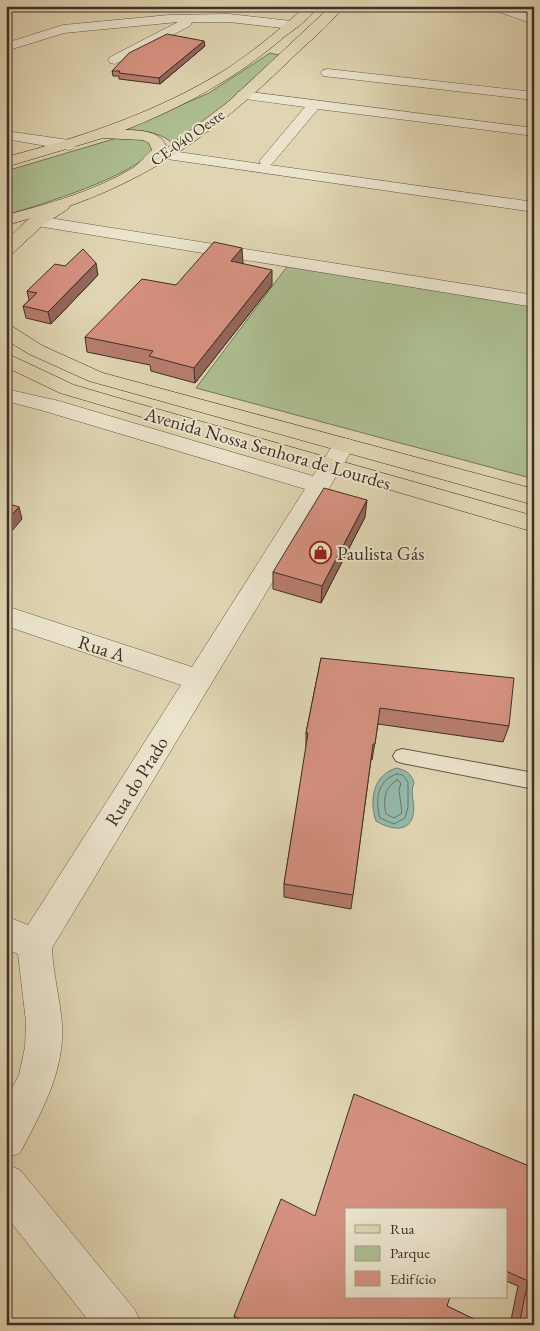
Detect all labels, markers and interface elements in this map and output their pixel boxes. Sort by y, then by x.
street label: CE-040 Oeste [146,104,228,171]
street label: Avenida Nossa Senhora de Lourdes [141,401,394,496]
shop icon: Paulista Gás [309,541,333,565]
place label: Paulista Gás [337,541,424,566]
street label: Rua A [75,629,129,668]
street label: Rua do Prado [99,732,174,831]
legend [345,1208,508,1298]
text: Rua [390,1219,415,1238]
text: Parque [390,1243,430,1262]
text: Edifício [390,1269,436,1288]

